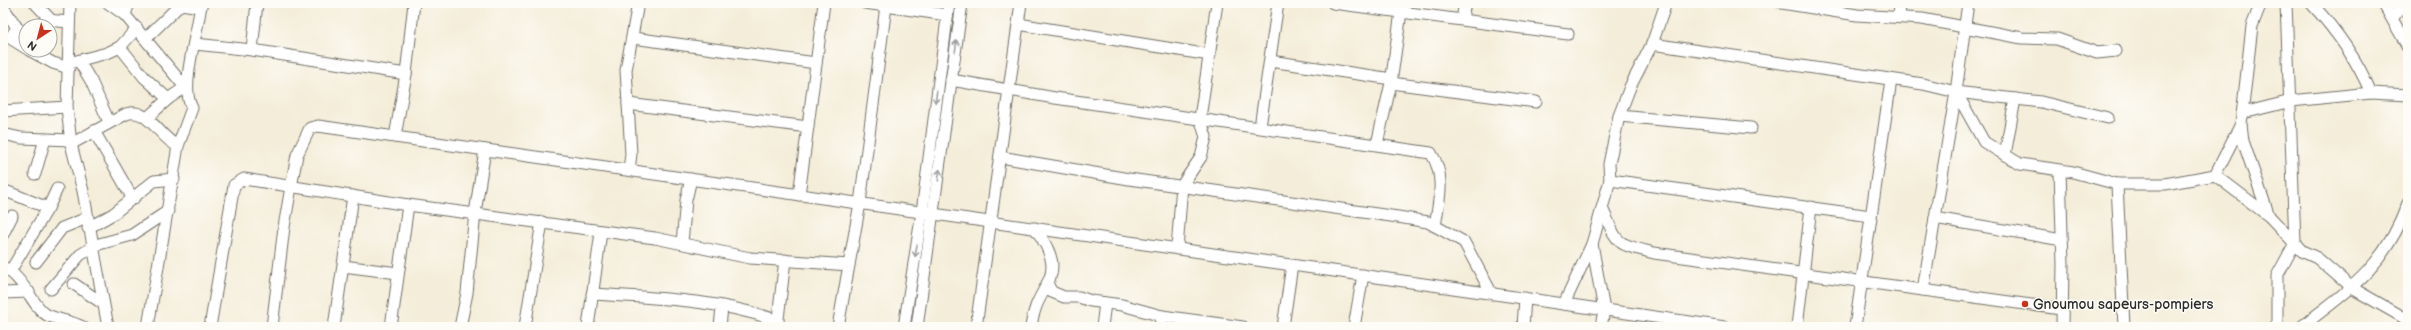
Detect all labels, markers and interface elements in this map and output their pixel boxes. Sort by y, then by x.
north arrow [18,18,58,58]
text: N [25,38,40,53]
one-way arrow [952,40,960,53]
one-way arrow [932,90,940,103]
one-way arrow [935,169,943,182]
one-way arrow [912,244,920,257]
place label: Gnoumou sapeurs-pompiers [2033,296,2214,313]
marker: Gnoumou sapeurs-pompiers [2020,299,2030,309]

